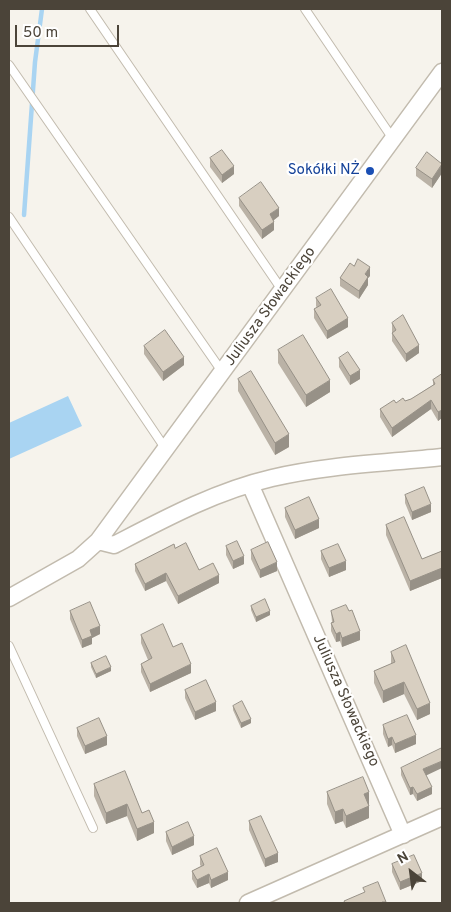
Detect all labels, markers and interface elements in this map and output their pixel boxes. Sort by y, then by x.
scale bar [18,15,121,47]
text: 50 m [23,24,58,43]
place label: Sokółki NŻ [288,162,360,180]
marker: Sokółki NŻ [364,165,376,177]
street label: Juliusza Słowackiego [222,244,320,370]
street label: Juliusza Słowackiego [308,632,382,770]
north arrow [386,847,436,897]
text: N [395,849,412,868]

